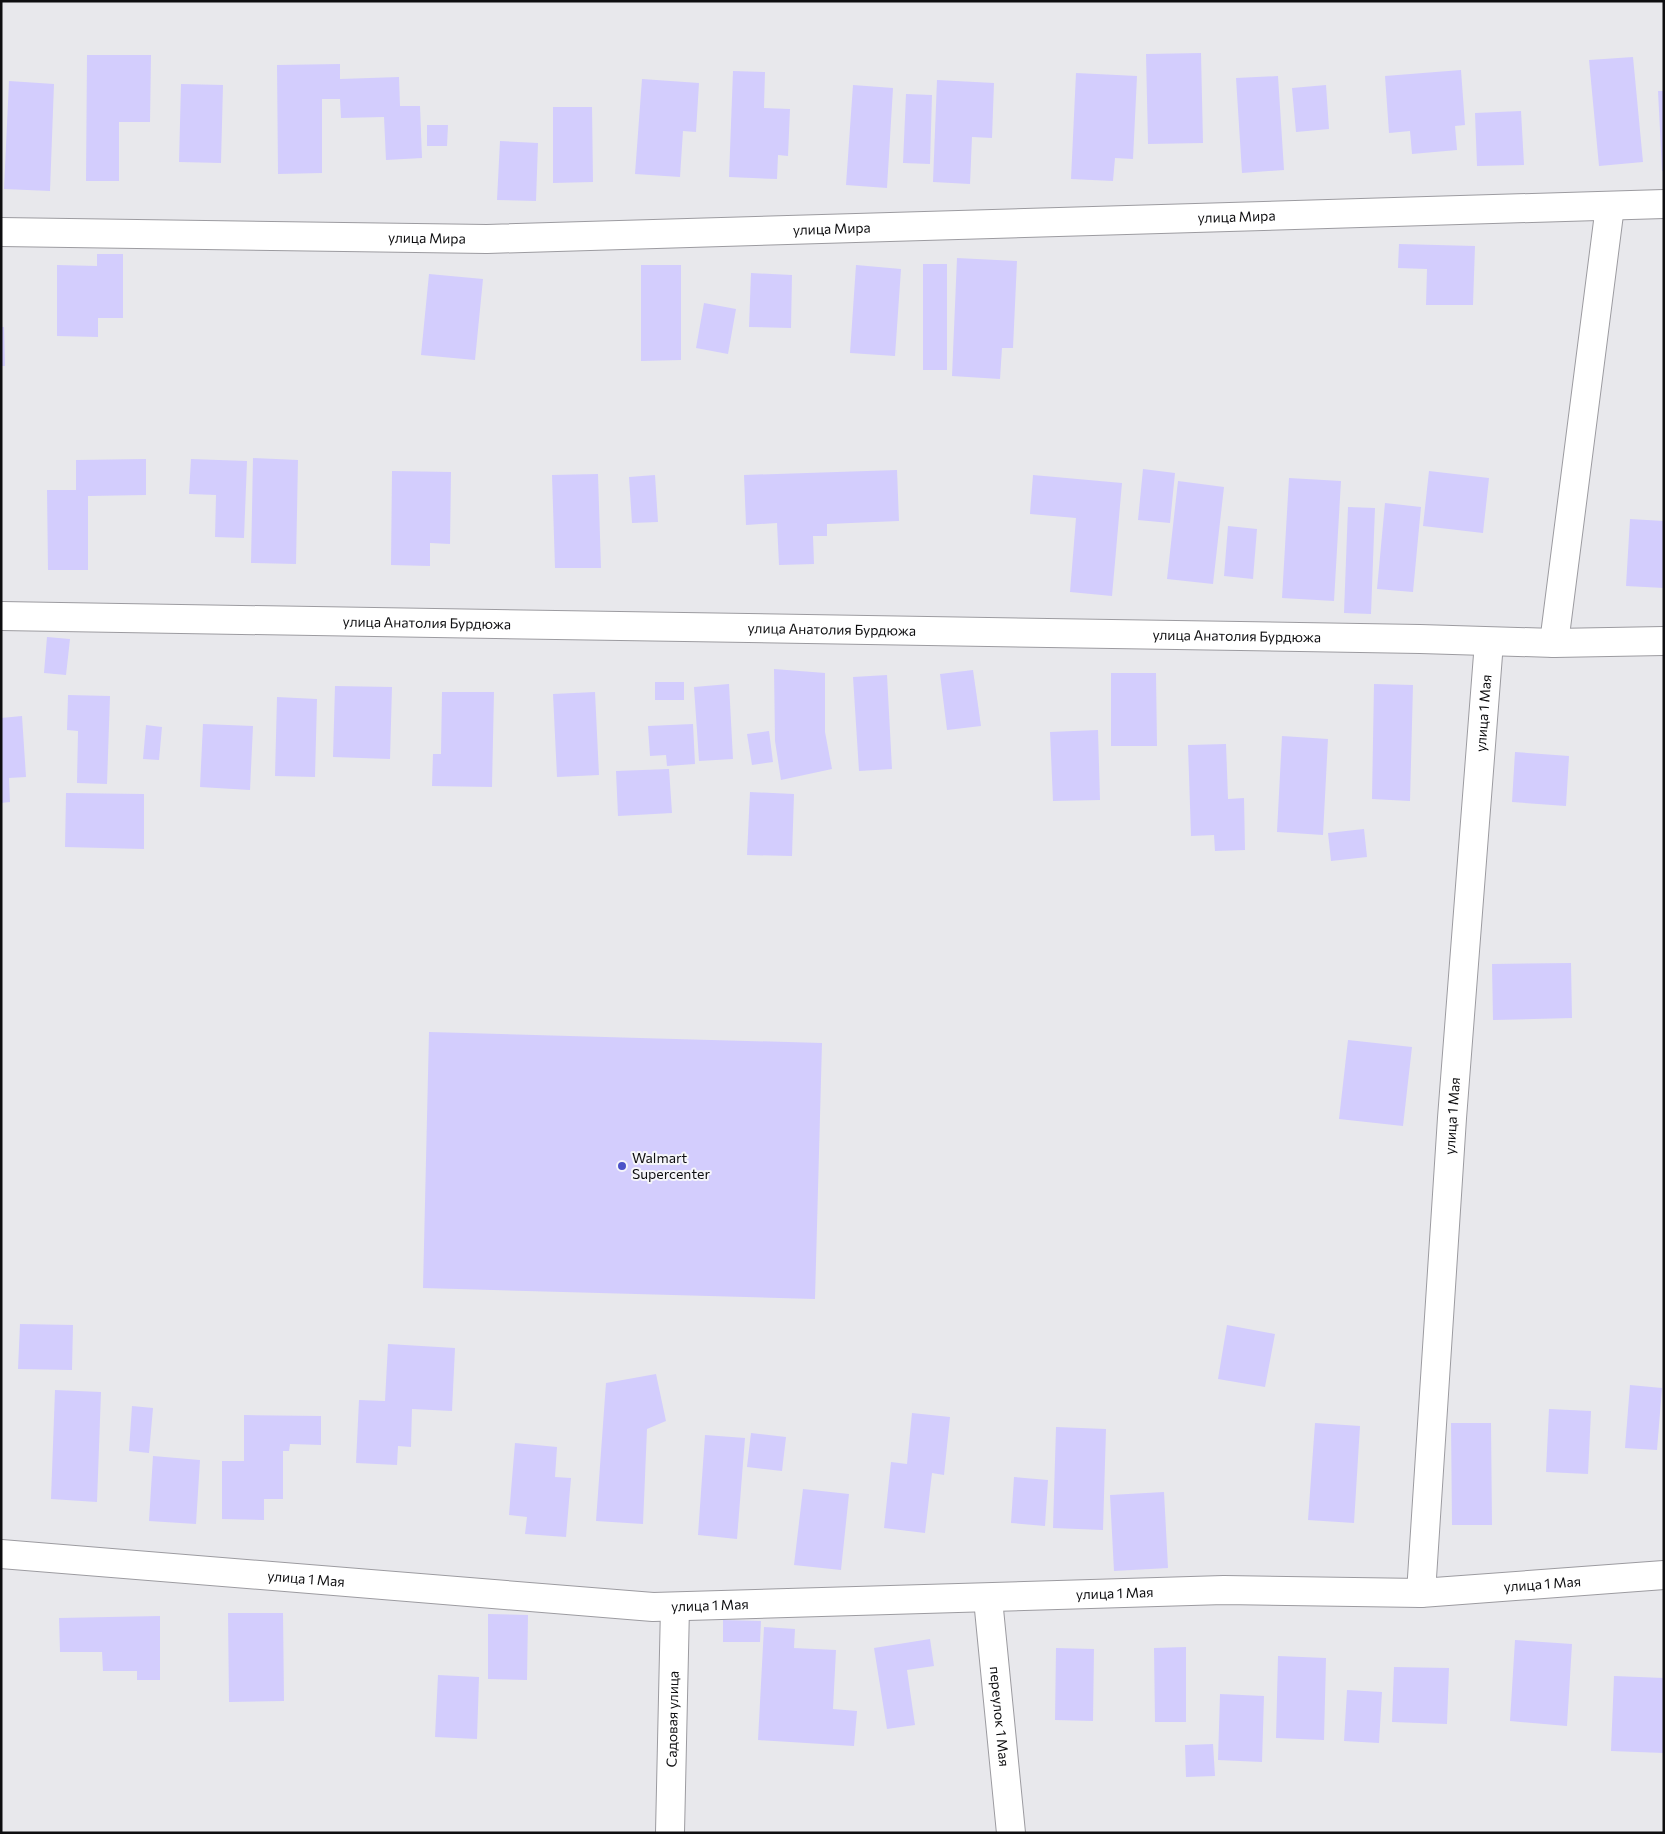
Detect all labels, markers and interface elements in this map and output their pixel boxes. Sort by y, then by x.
street label: улица Мира [1197,207,1276,226]
street label: улица Мира [793,219,871,238]
street label: улица Мира [388,229,466,247]
street label: улица Анатолия Бурдюжа [343,613,511,632]
street label: улица Анатолия Бурдюжа [748,619,916,639]
street label: улица Анатолия Бурдюжа [1152,626,1321,645]
street label: улица 1 Мая [1471,674,1494,753]
street label: улица 1 Мая [1441,1077,1463,1155]
place label: Walmart Supercenter [632,1149,710,1182]
marker: Walmart Supercenter [616,1160,628,1172]
street label: улица 1 Мая [267,1567,345,1590]
street label: улица 1 Мая [1503,1572,1582,1595]
street label: улица 1 Мая [1076,1583,1154,1602]
street label: улица 1 Мая [671,1595,749,1614]
street label: переулок 1 Мая [987,1665,1013,1767]
street label: Садовая улица [662,1671,682,1767]

